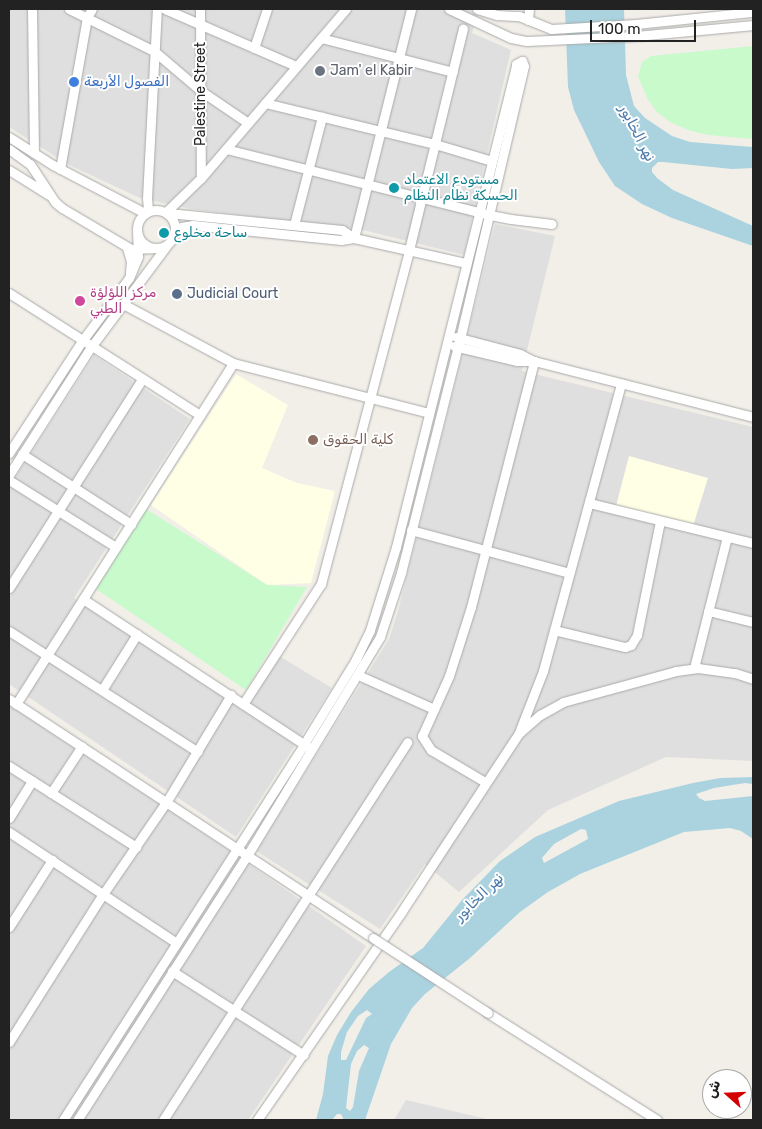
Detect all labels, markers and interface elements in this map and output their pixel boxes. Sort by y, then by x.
scale bar [592,10,698,42]
text: 100 m [598,20,640,38]
street label: Palestine Street [193,42,209,146]
place label: Jam' el Kabir [330,63,413,79]
marker: Jam' el Kabir [314,65,326,77]
place label: الفصول الأربعة [84,74,169,90]
marker: الفصول الأربعة [68,76,80,88]
water label: نهر الخابور [615,101,659,165]
place label: مستودع الاعتماد الحسكة نظام النظام [404,172,518,204]
marker: مستودع الاعتماد الحسكة نظام النظام [388,182,400,194]
place label: ساحة مخلوع [174,225,247,241]
marker: ساحة مخلوع [158,227,170,239]
place label: مركز اللؤلؤة الطبي [90,285,156,318]
place label: Judicial Court [187,286,278,302]
marker: Judicial Court [171,288,183,300]
marker: مركز اللؤلؤة الطبي [74,295,86,307]
place label: كلية الحقوق [323,432,393,448]
marker: كلية الحقوق [307,434,319,446]
water label: نهر الخابور [451,869,507,925]
north arrow [702,1069,752,1119]
text: ش [702,1078,724,1100]

